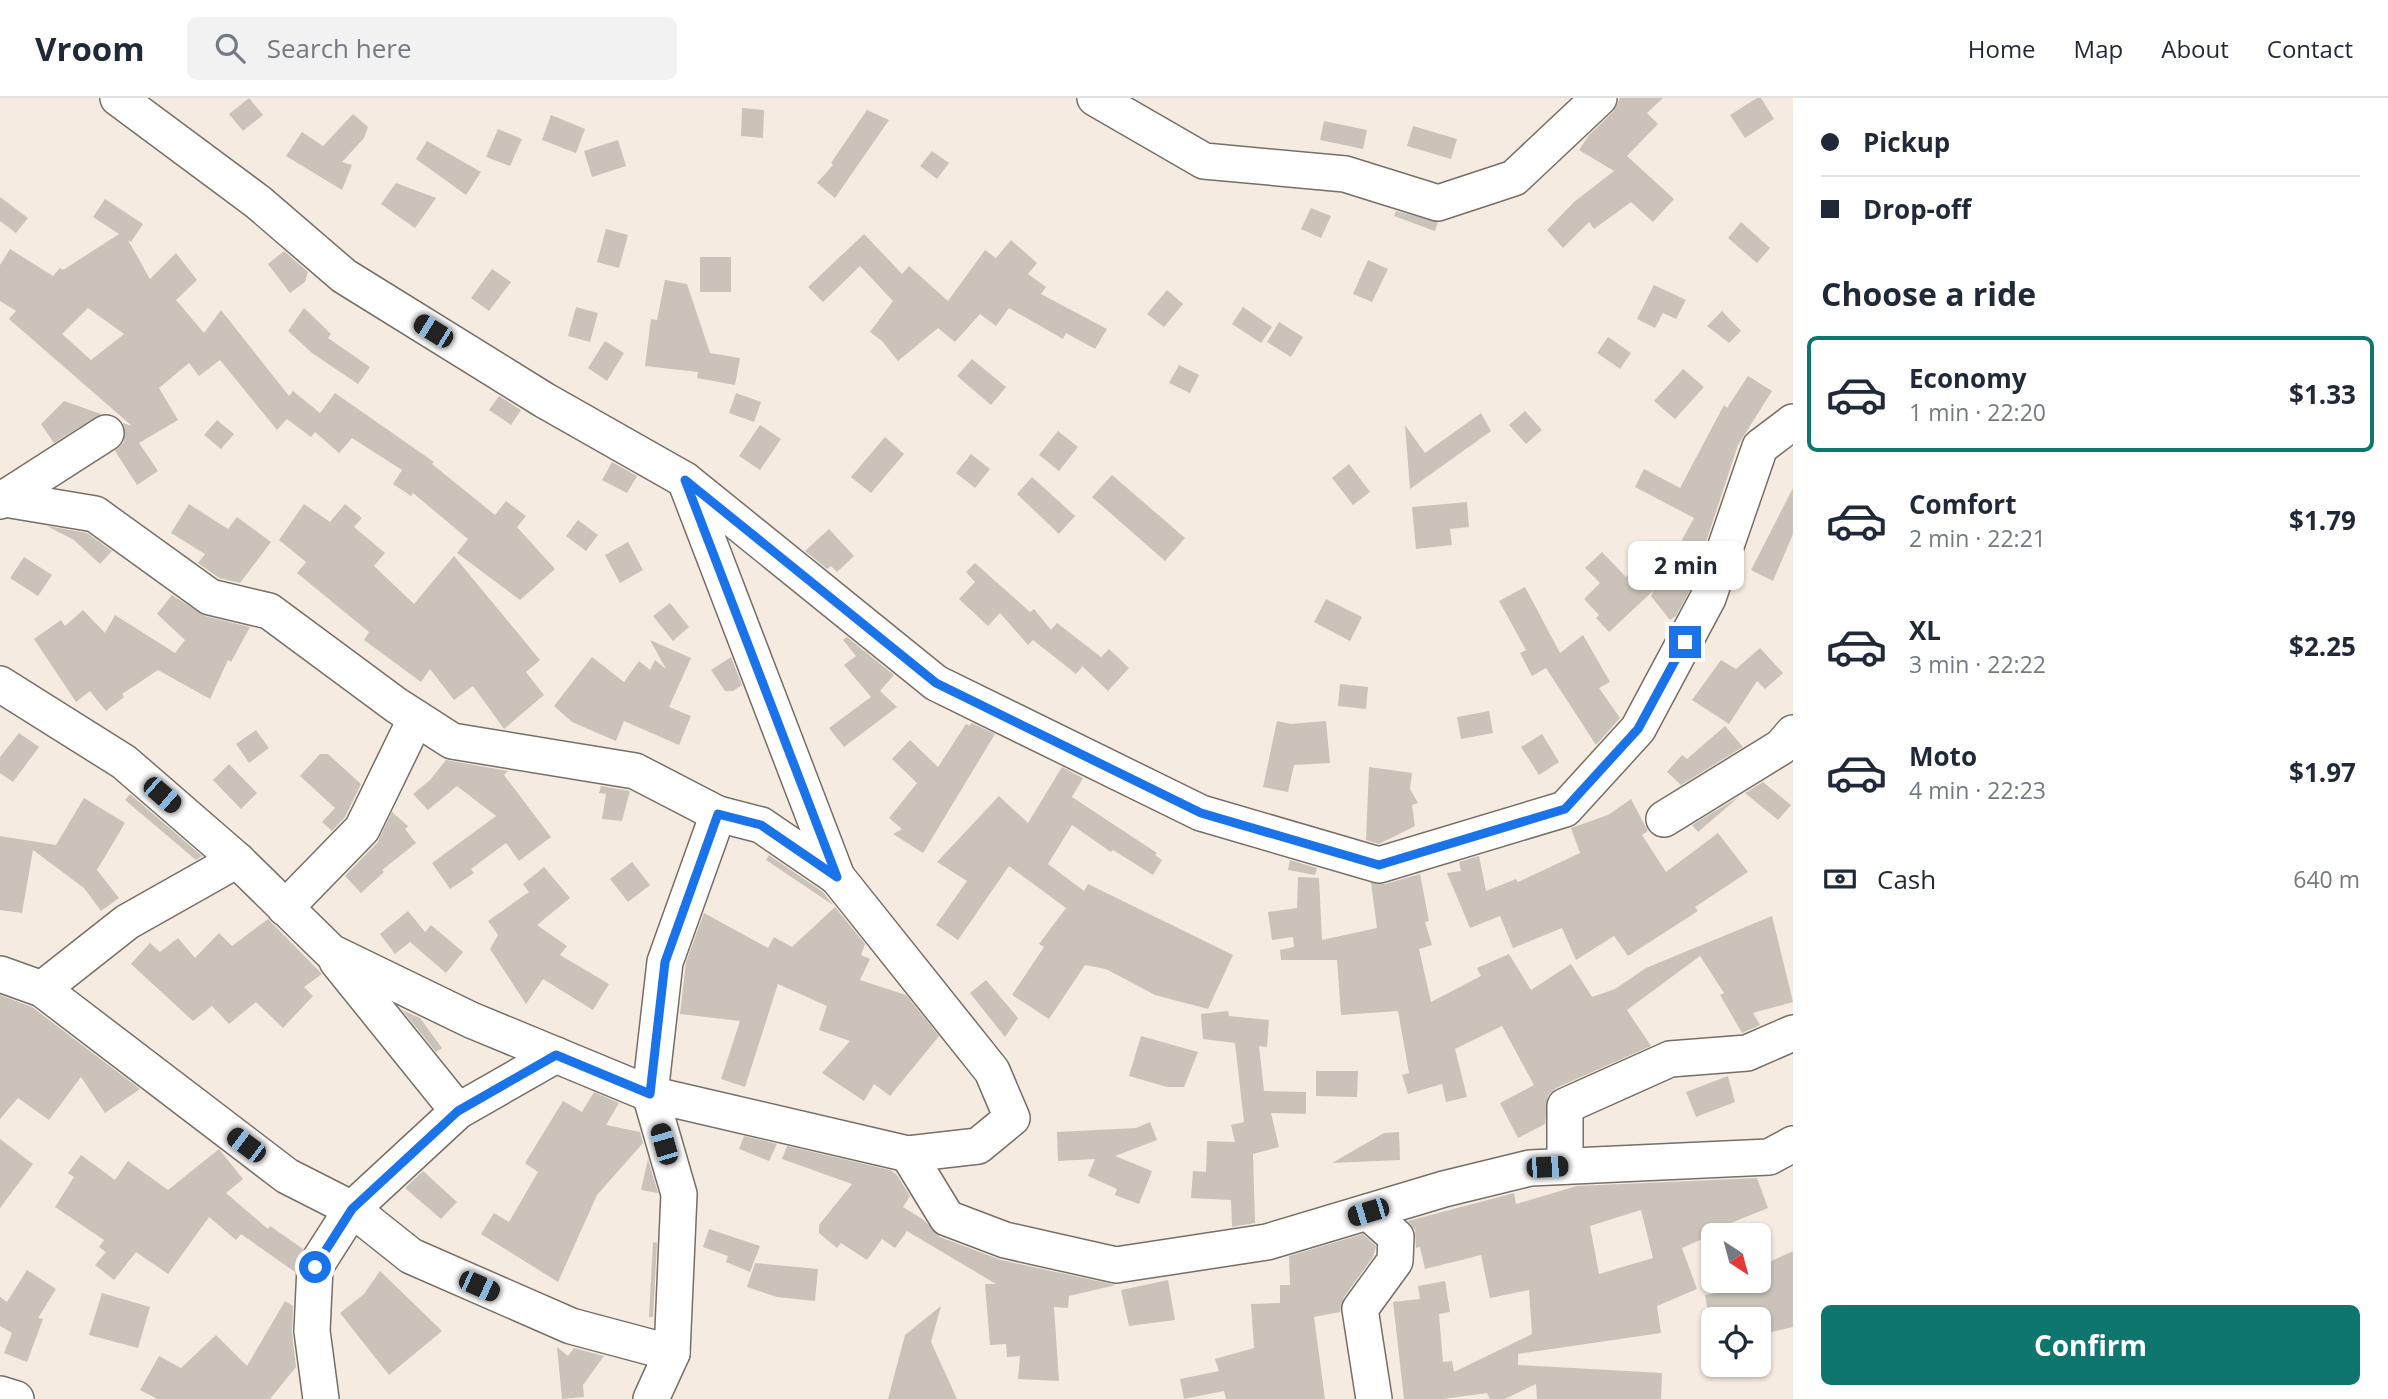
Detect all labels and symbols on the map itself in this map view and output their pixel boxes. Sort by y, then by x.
car [410,311,457,351]
callout: 2 min [1627,540,1743,589]
route end [1669,626,1701,658]
car [140,773,185,817]
car [649,1121,680,1167]
car [223,1124,270,1166]
car [1526,1155,1569,1179]
car [1345,1196,1392,1228]
north arrow [1701,1223,1771,1293]
route start [299,1251,331,1283]
car [456,1268,503,1304]

